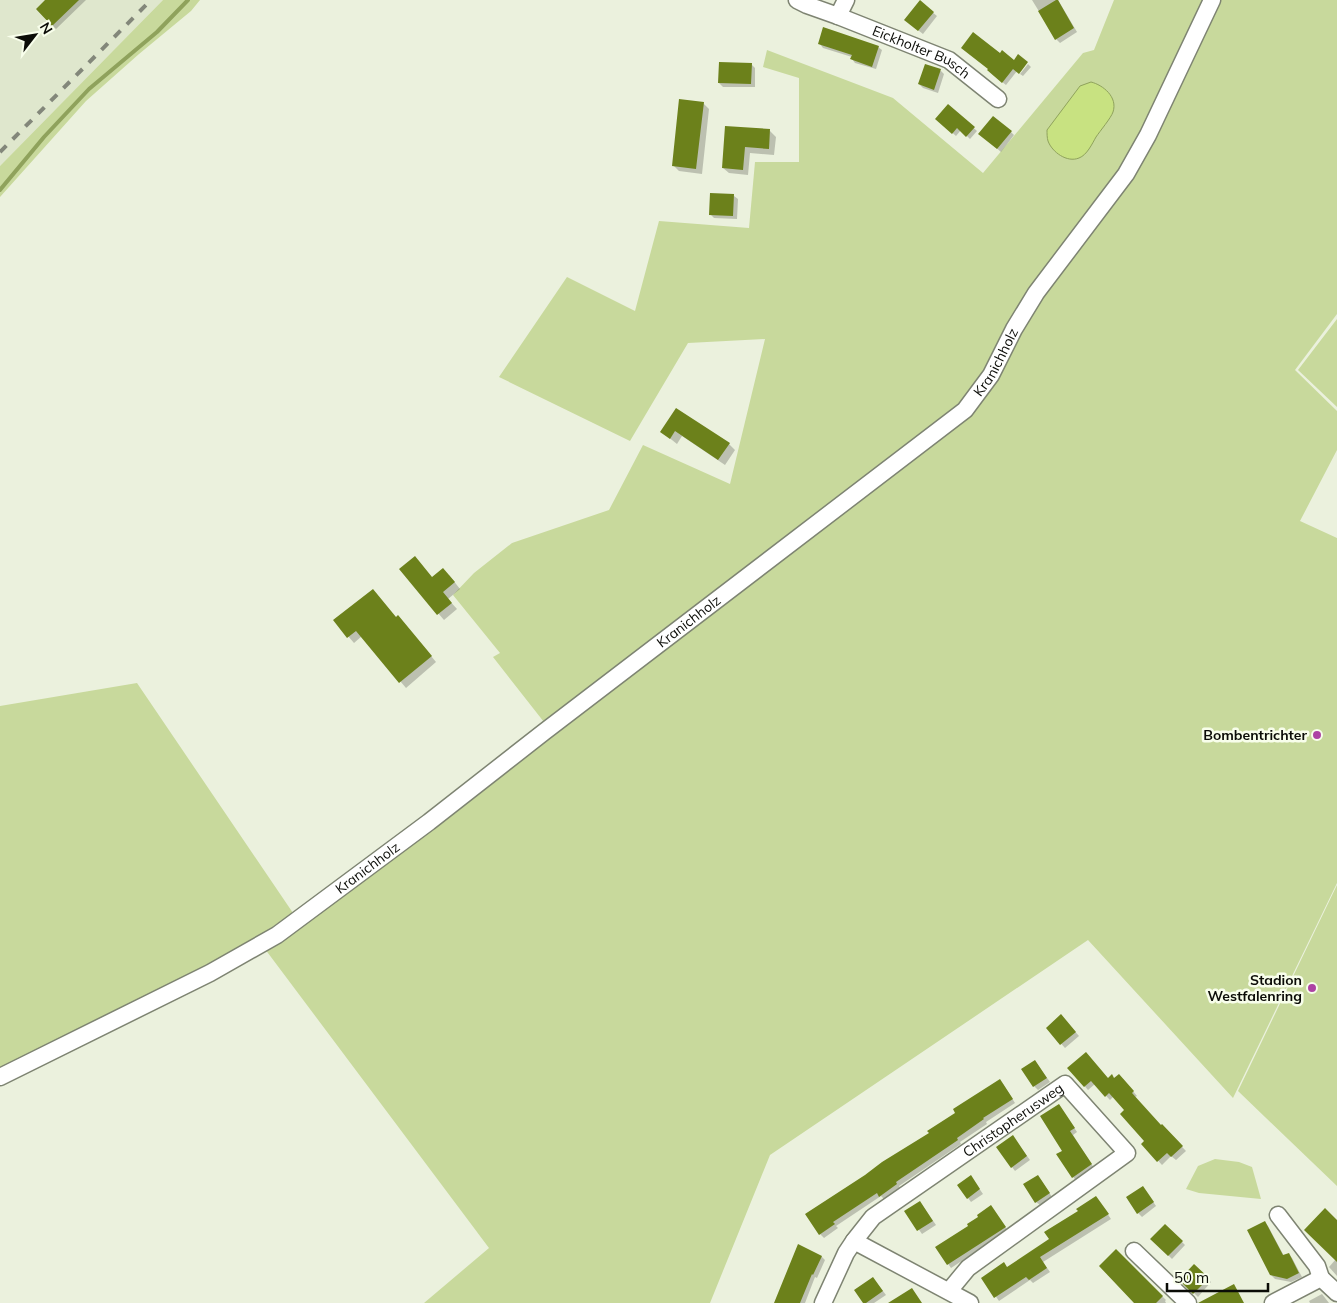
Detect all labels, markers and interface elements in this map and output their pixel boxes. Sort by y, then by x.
north arrow [10,10,60,60]
text: N [36,19,57,37]
street label: Eickholter Busch [870,22,974,82]
street label: Kranichholz [969,325,1022,400]
street label: Kranichholz [653,591,724,652]
place label: Bombentrichter [1203,726,1307,744]
marker: Bombentrichter [1311,729,1323,741]
street label: Kranichholz [332,838,403,898]
place label: Stadion Westfalenring [1207,971,1302,1005]
marker: Stadion Westfalenring [1306,982,1318,994]
street label: Christopherusweg [959,1079,1067,1161]
scale bar [1167,1260,1268,1292]
text: 50 m [1174,1268,1209,1287]

